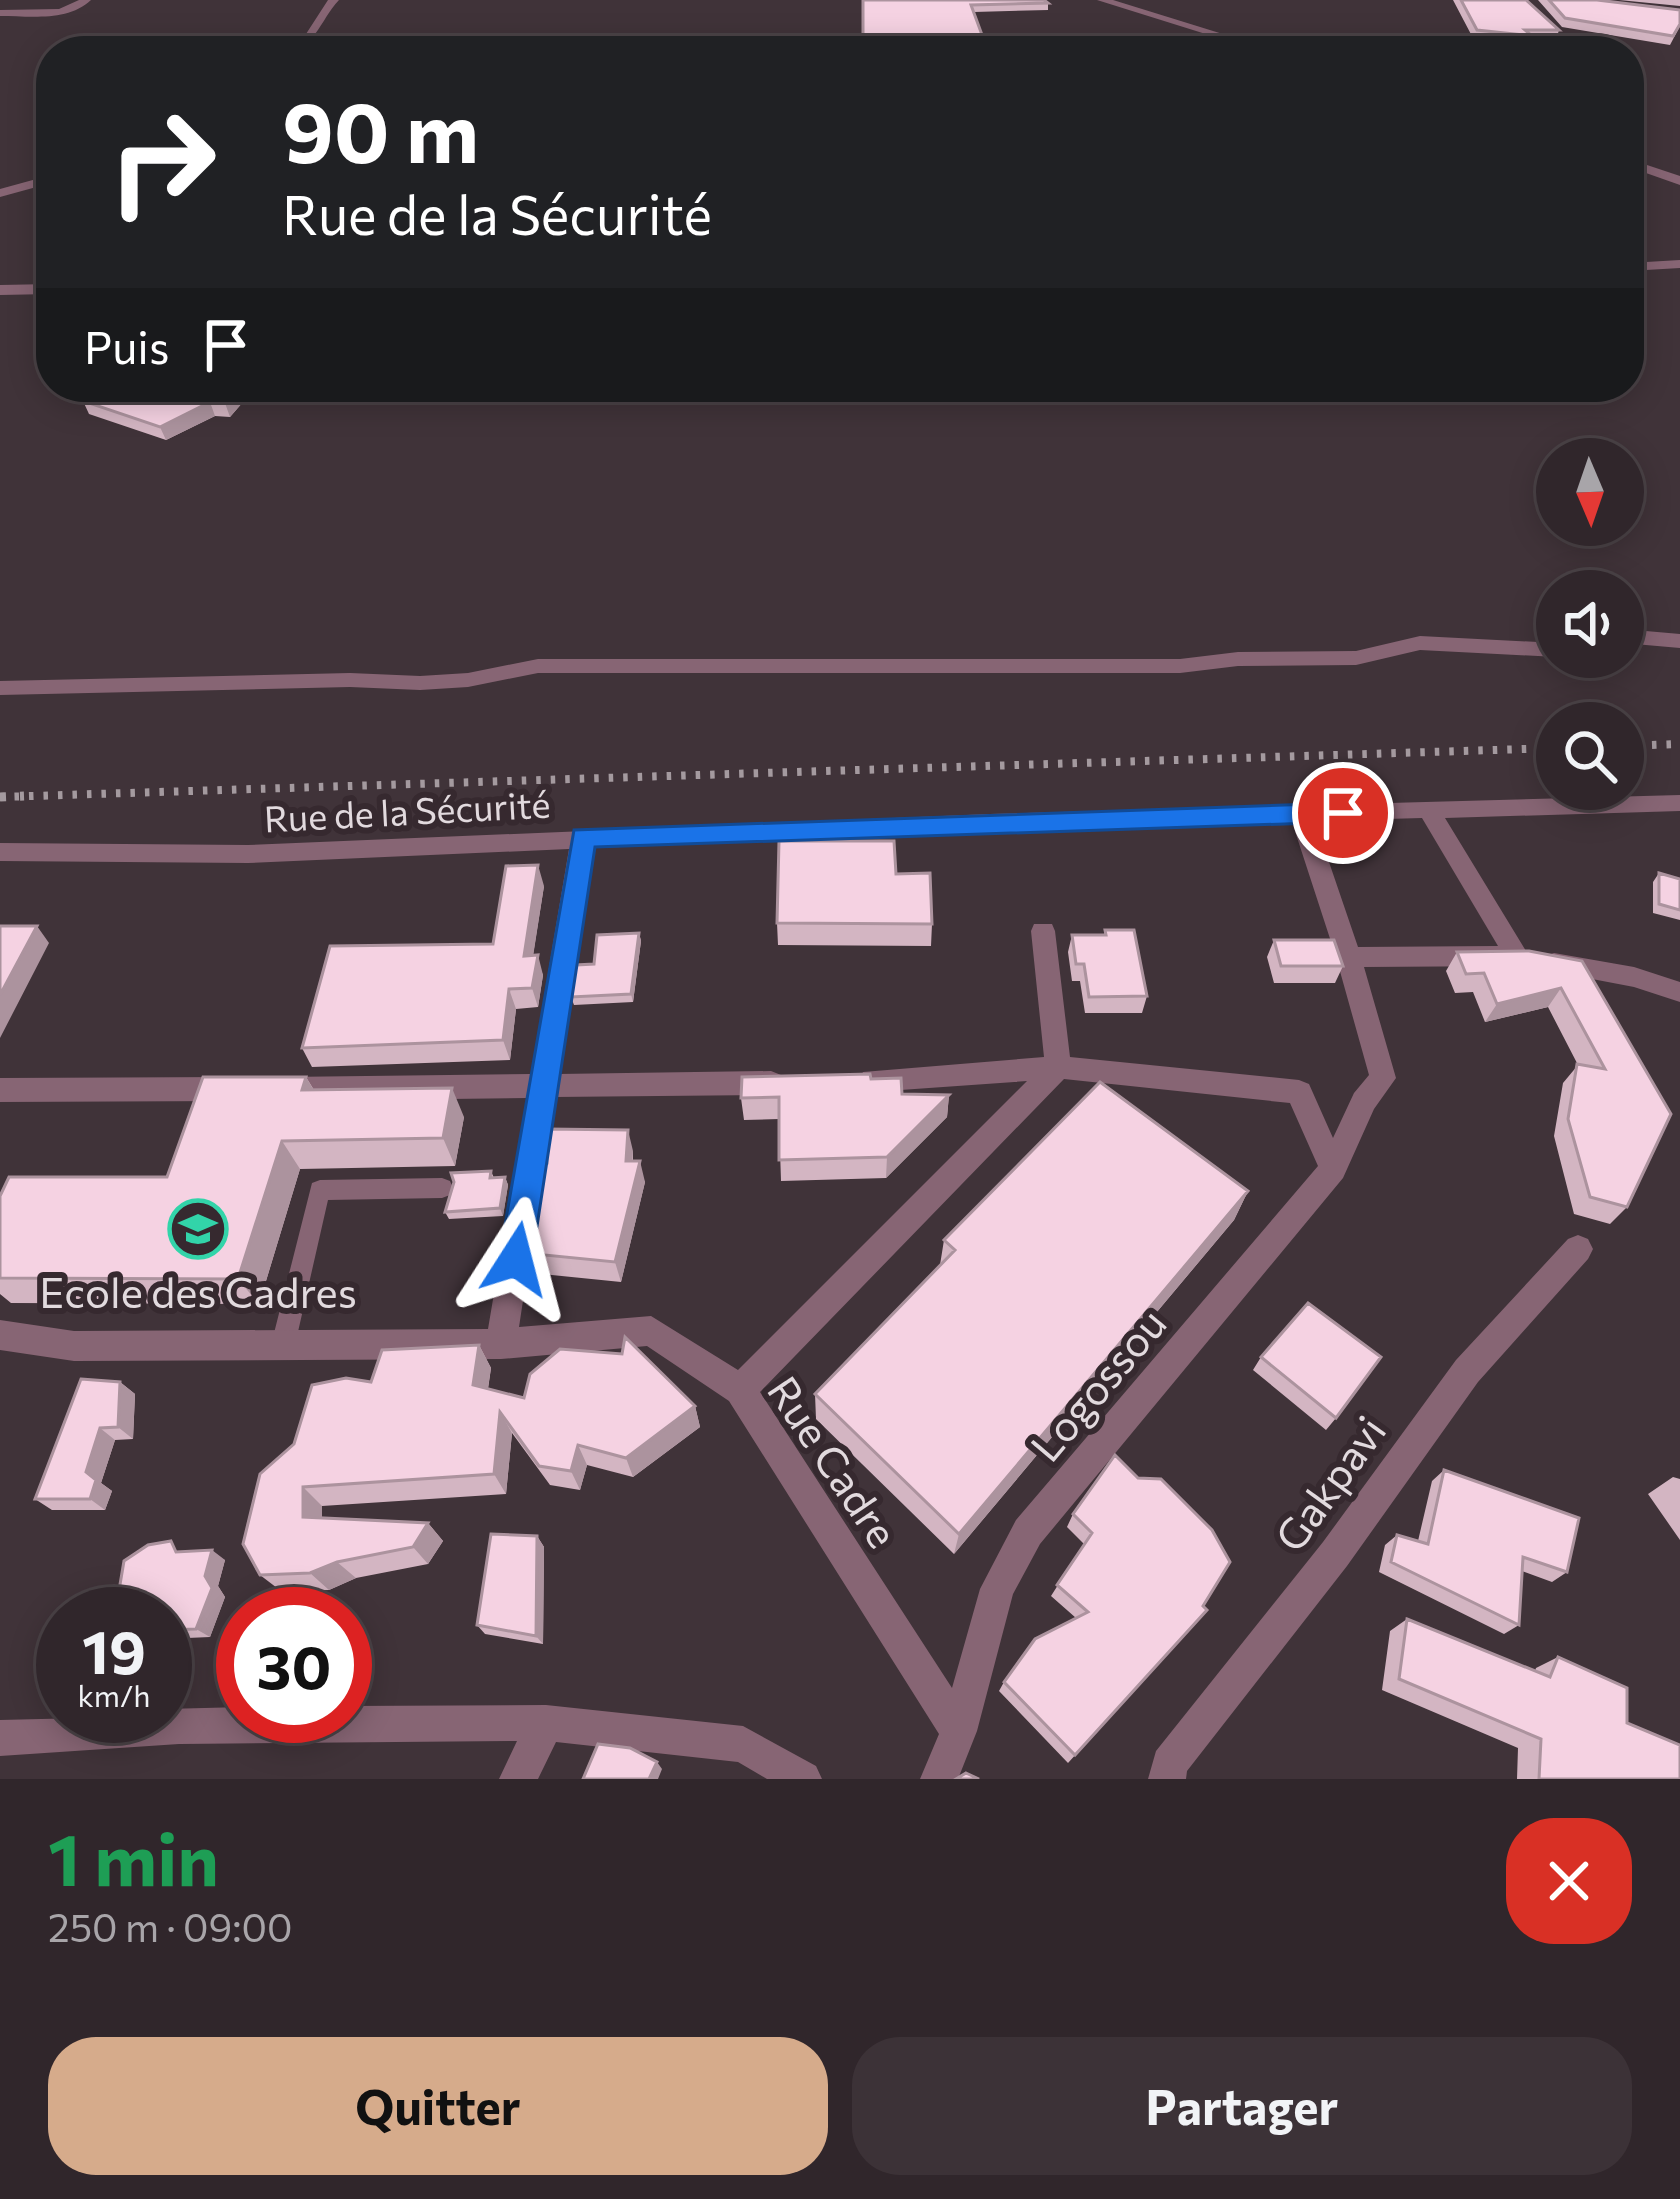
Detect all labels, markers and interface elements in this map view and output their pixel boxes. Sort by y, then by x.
text: 90 m [282,78,479,180]
icon: right [84,84,240,240]
text: Rue de la Sécurité [282,180,712,246]
icon: arrive [193,312,259,378]
text: Puis [84,318,169,373]
north arrow [1536,438,1644,546]
map controls [1536,438,1644,810]
button: sound [1536,570,1644,678]
button: search [1536,702,1644,810]
pin [1292,762,1394,864]
icon: arrive [1310,780,1376,846]
street label: Rue de la Sécurité [263,781,551,839]
position arrow [453,1196,579,1322]
school or university icon: Ecole des Cadres [167,1198,229,1260]
place label: Ecole des Cadres [39,1265,357,1317]
street label: Logossou [1018,1297,1176,1471]
street label: Rue Cadre [758,1366,910,1556]
street label: Gakpavi [1263,1405,1395,1561]
speed limit sign: 30 [216,1587,372,1743]
text: 19 [82,1613,146,1686]
text: km/h [78,1676,150,1713]
text: 1 min [48,1813,219,1901]
button: close [1506,1818,1632,1944]
text: 250 m · 09:00 [48,1902,292,1950]
button: Quitter [48,2037,828,2175]
button: Partager [852,2037,1632,2175]

